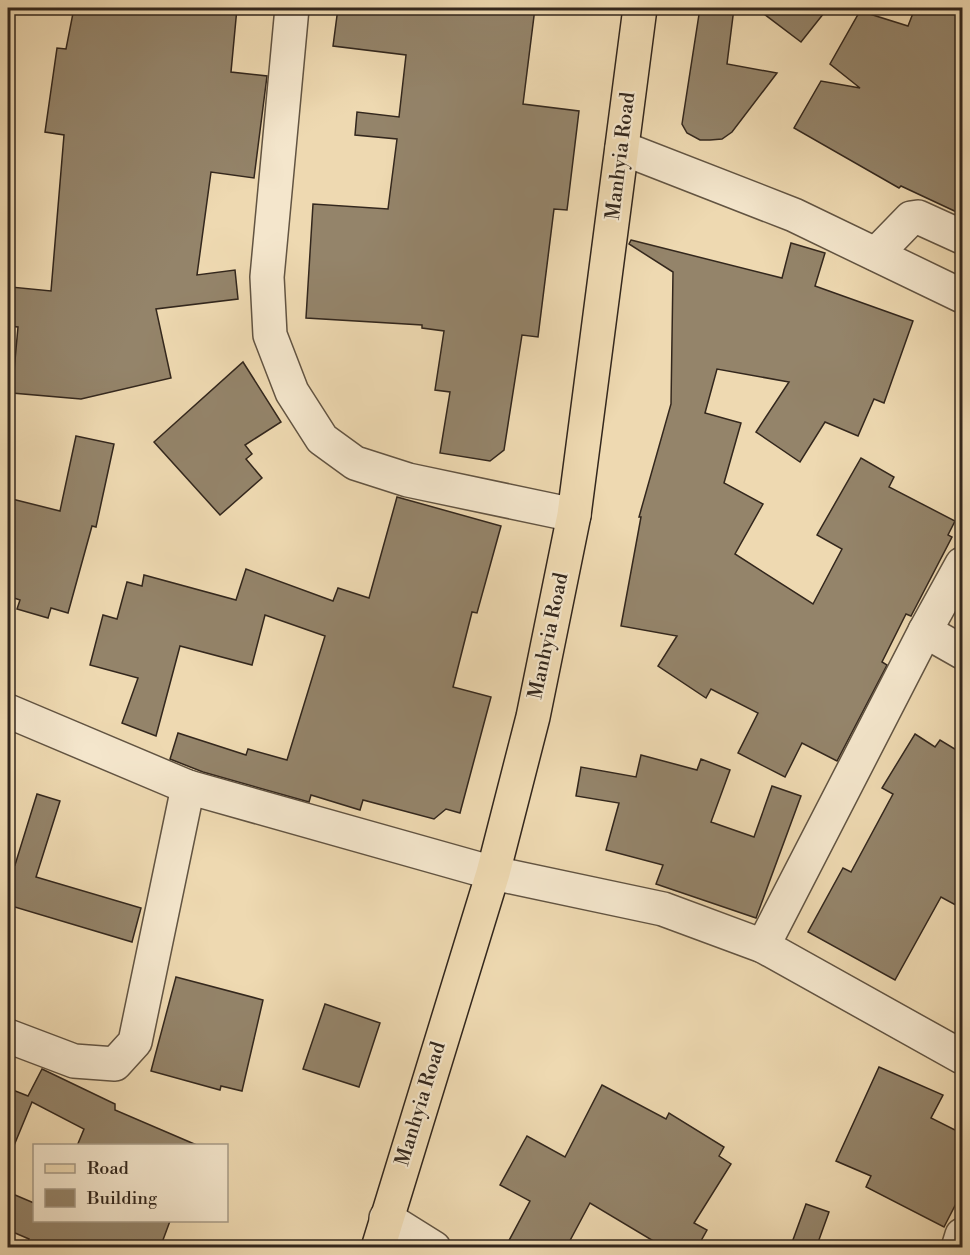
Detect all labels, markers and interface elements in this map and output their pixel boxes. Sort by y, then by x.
street label: Manhyia Road [601,90,641,221]
street label: Manhyia Road [523,570,575,701]
street label: Manhyia Road [390,1038,452,1169]
legend [33,1144,228,1222]
text: Road [87,1157,130,1180]
text: Building [86,1187,158,1210]

